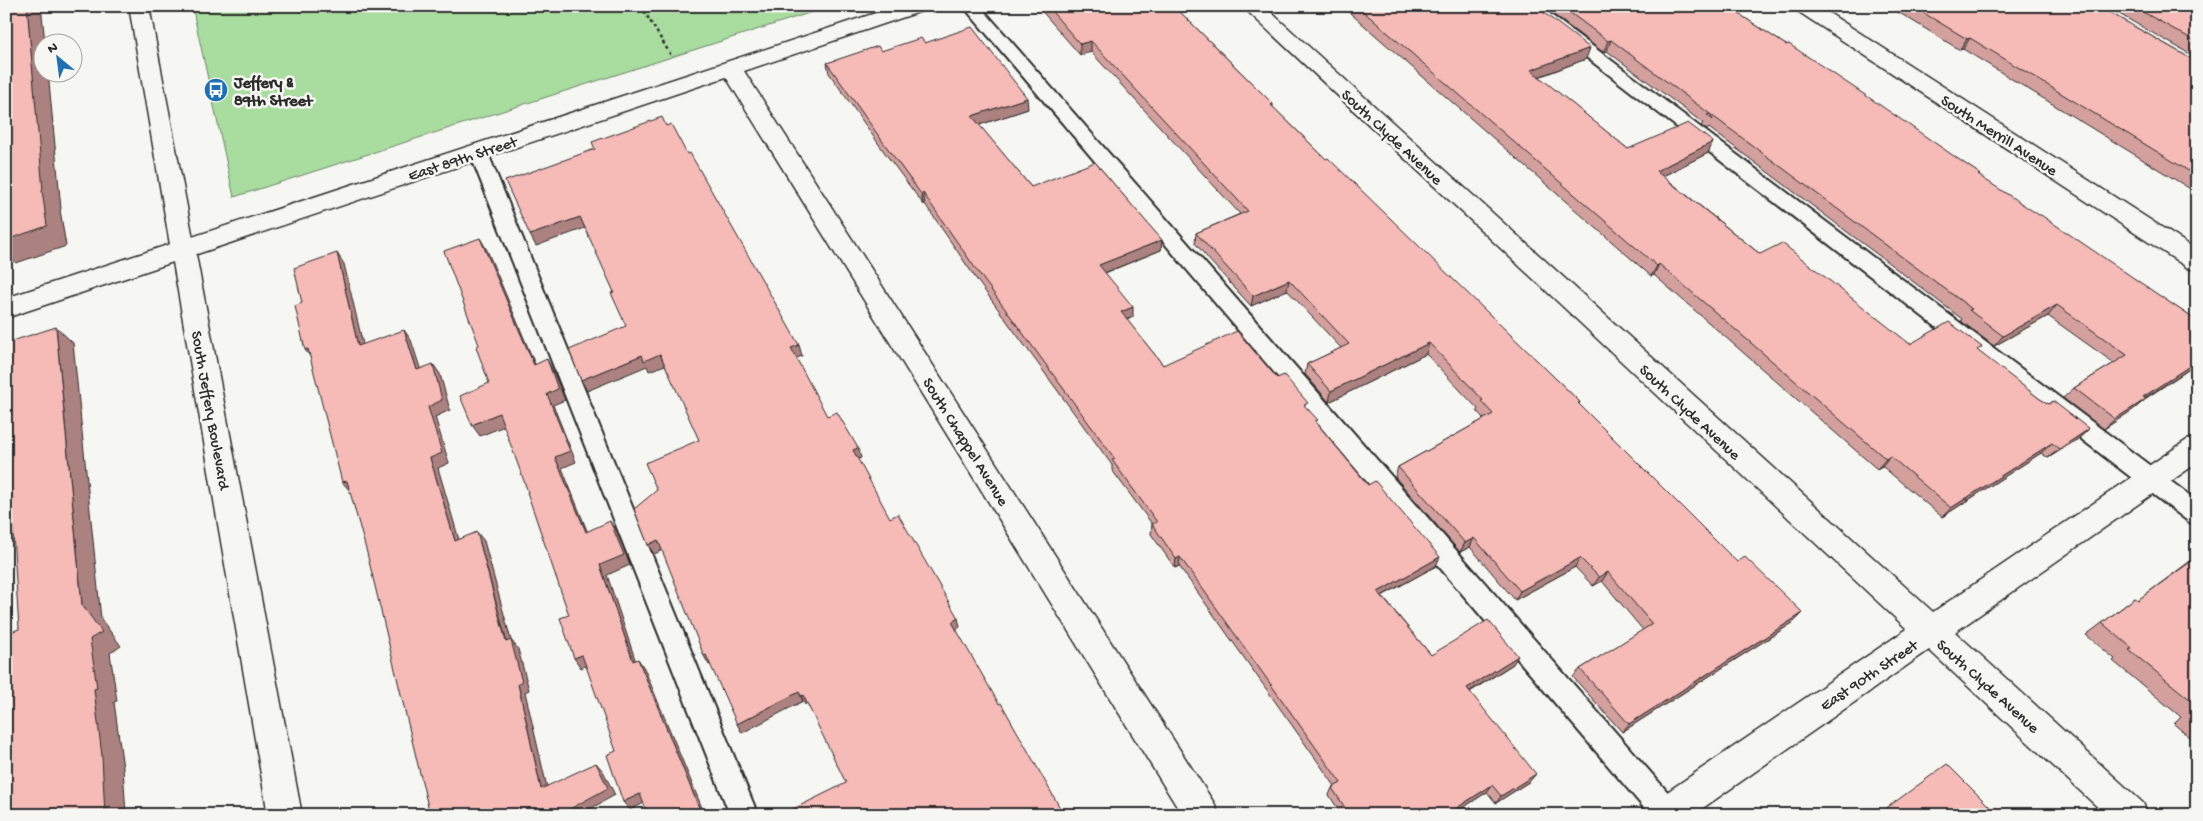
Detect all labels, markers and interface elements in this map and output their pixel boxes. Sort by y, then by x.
north arrow [32,32,82,82]
text: N [45,39,61,58]
place label: Jeffery & 89th Street [233,74,314,112]
bus stop icon: Jeffery & 89th Street [203,77,229,103]
street label: South Clyde Avenue [1336,87,1446,191]
street label: South Merrill Avenue [1936,92,2061,182]
street label: East 89th Street [406,133,521,187]
street label: South Jeffery Boulevard [185,330,232,493]
street label: South Clyde Avenue [1634,362,1744,466]
street label: South Chappel Avenue [917,375,1012,511]
street label: East 90th Street [1817,636,1924,717]
street label: South Clyde Avenue [1931,636,2043,739]

